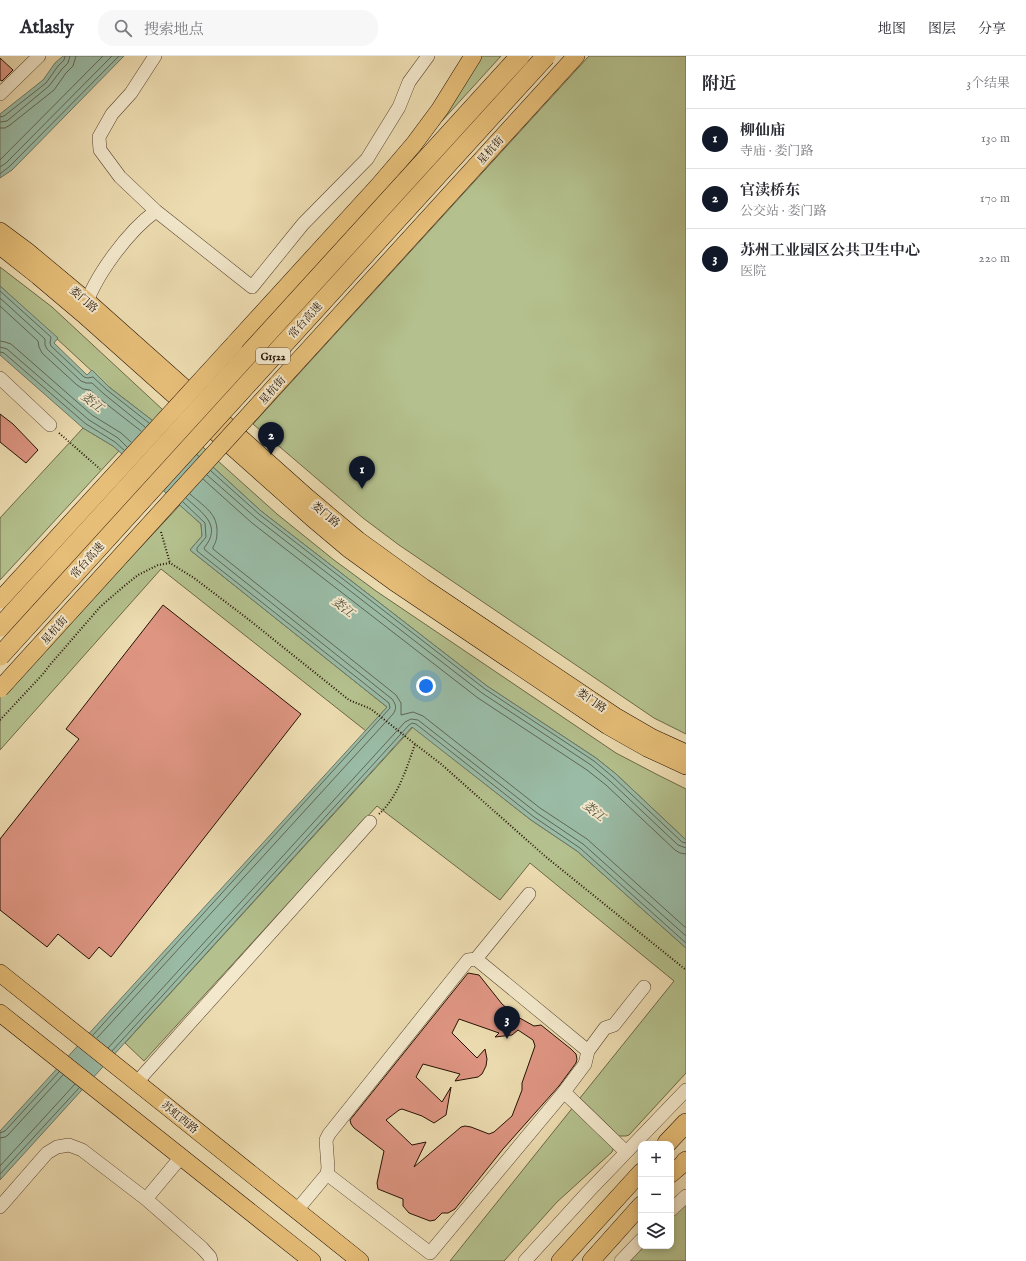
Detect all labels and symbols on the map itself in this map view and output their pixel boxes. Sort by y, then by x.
street label: 星杭街 [475,134,507,168]
street label: 娄门路 [66,284,100,316]
street label: 常台高速 [286,300,326,342]
road number: G1522 [256,348,290,364]
street label: 星杭街 [257,374,289,408]
water label: 娄江 [78,389,107,417]
pin: 2 [258,422,284,455]
pin: 1 [349,456,375,489]
street label: 娄门路 [308,499,342,531]
street label: 常台高速 [68,540,108,582]
water label: 娄江 [329,594,358,622]
street label: 星杭街 [39,614,71,648]
your location [416,676,436,696]
street label: 娄门路 [574,686,609,716]
water label: 娄江 [580,798,609,826]
pin: 3 [494,1006,520,1039]
street label: 苏虹西路 [158,1098,201,1137]

